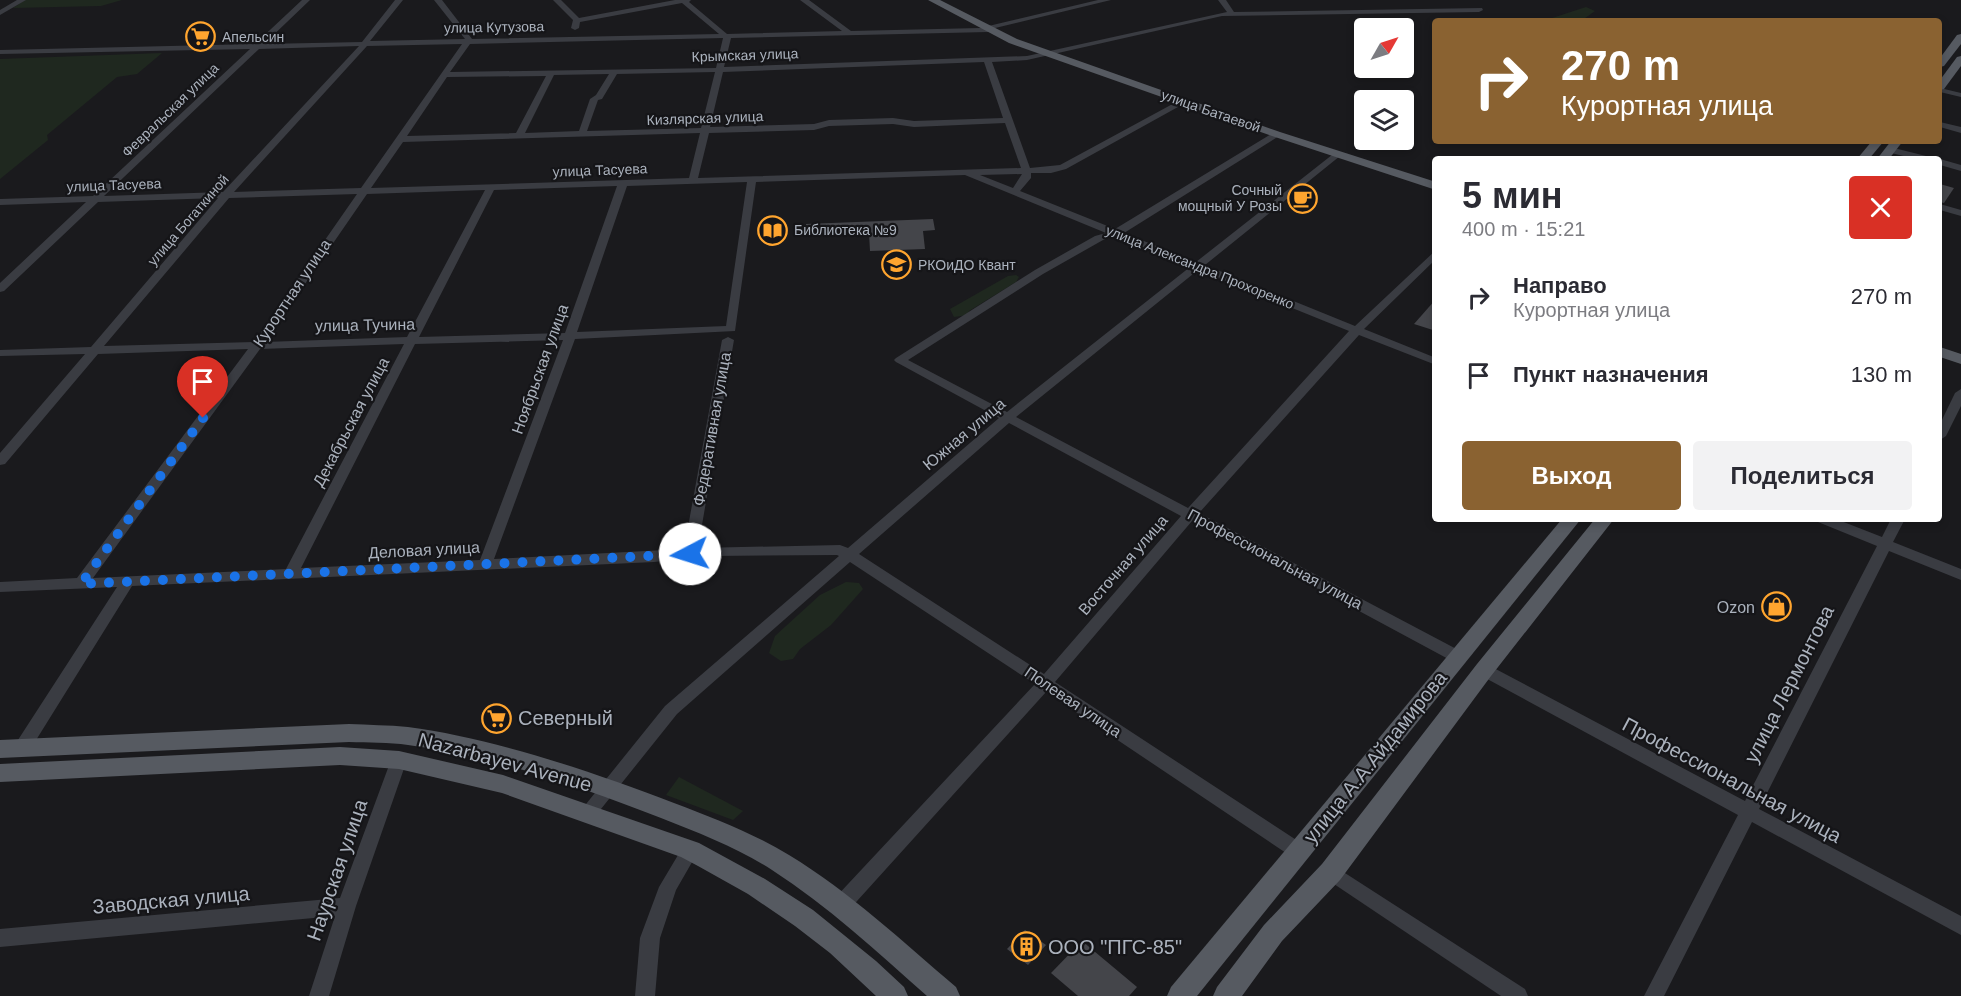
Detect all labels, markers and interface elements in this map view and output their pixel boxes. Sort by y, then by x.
street label: улица Кутузова [444,18,544,36]
north arrow [1354,18,1414,78]
map controls [1354,18,1414,150]
supermarket icon: Апельсин [185,21,217,53]
place label: Апельсин [222,29,284,45]
icon: right [1462,42,1540,120]
text: 270 m [1561,42,1680,89]
street label: Крымская улица [691,45,799,65]
street label: Февральская улица [118,60,222,160]
street label: улица Батаевой [1159,87,1263,135]
button: layers [1354,90,1414,150]
text: Курортная улица [1561,91,1773,121]
street label: Кизлярская улица [646,108,764,128]
street label: улица Тасуева [552,160,648,180]
street label: улица Богаткиной [144,171,232,269]
street label: улица Тасуева [66,175,162,195]
text: 5 мин [1462,175,1563,216]
button: close [1849,176,1912,239]
place label: Сочный мощный У Розы [1178,182,1282,214]
cafe icon: Сочный мощный У Розы [1287,182,1319,214]
library icon: Библиотека №9 [757,214,789,246]
text: 400 m · 15:21 [1462,218,1585,240]
place label: Библиотека №9 [794,222,897,238]
street label: улица Александра Прохоренко [1104,222,1297,312]
street label: Курортная улица [250,236,334,350]
school or university icon: РКОиДО Квант [881,249,913,281]
place label: РКОиДО Квант [918,257,1016,273]
text: Направо [1513,273,1607,298]
icon: right [1462,281,1495,314]
text: 270 m [1851,284,1912,309]
text: Курортная улица [1513,299,1670,321]
street label: Ноябрьская улица [509,302,571,436]
street label: улица Тучина [315,316,415,334]
street label: Федеративная улица [690,351,734,507]
street label: Декабрьская улица [310,354,392,489]
pin [177,356,228,418]
icon: arrive [1462,359,1495,392]
text: Пункт назначения [1513,362,1709,387]
text: 130 m [1851,362,1912,387]
icon: arrive [186,365,219,398]
street label: Южная улица [920,395,1008,473]
button: Выход [1462,441,1681,510]
button: Поделиться [1693,441,1912,510]
street label: Профессиональная улица [1185,506,1365,612]
street label: Восточная улица [1075,512,1171,618]
position arrow [658,522,722,586]
street label: Деловая улица [368,539,480,561]
shop icon: Ozon [1760,591,1792,623]
place label: Ozon [1717,599,1755,616]
street label: улица Лермонтова [1740,601,1839,766]
street label: Полевая улица [1022,663,1125,741]
street label: улица А.А.Айдамирова [1299,666,1452,847]
supermarket icon: Северный [481,702,513,734]
place label: Северный [518,707,613,729]
street label: Профессиональная улица [1619,713,1846,847]
street label: Nazarbayev Avenue [416,728,594,796]
street label: Наурская улица [303,796,372,944]
street label: Заводская улица [92,882,251,918]
building icon: ООО "ПГС-85" [1011,931,1043,963]
place label: ООО "ПГС-85" [1048,936,1182,958]

